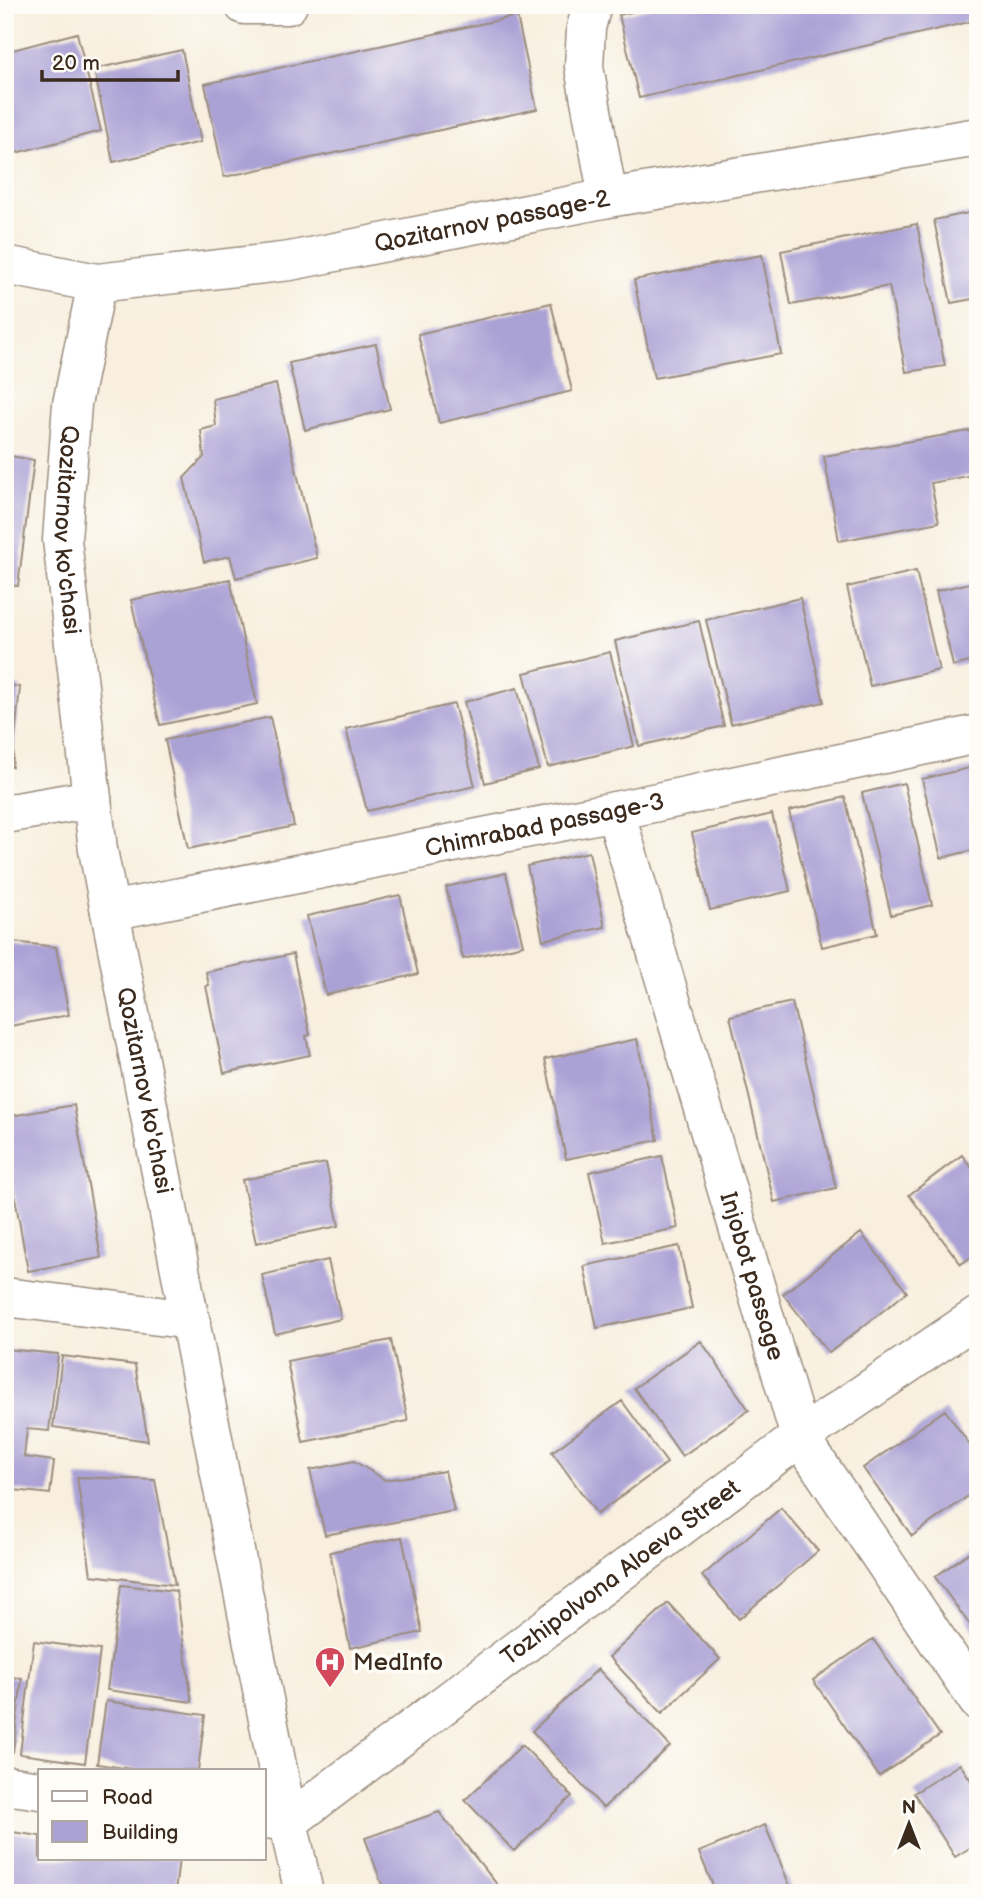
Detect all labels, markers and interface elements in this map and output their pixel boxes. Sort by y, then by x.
scale bar [42,38,178,82]
text: 20 m [52,51,100,76]
street label: Qozitarnov passage-2 [372,183,612,258]
street label: Qozitarnov ko'chasi [47,424,87,636]
street label: Chimrаbаd passage-3 [422,786,667,863]
street label: Qozitarnov ko'chasi [111,985,179,1196]
street label: Injobot passage [714,1189,791,1364]
street label: Tozhipolvona Aloeva Street [495,1473,746,1671]
hospital icon: MedInfo [313,1645,347,1689]
place label: MedInfo [353,1648,443,1677]
legend [38,1769,266,1860]
text: Road [102,1785,153,1810]
north arrow [874,1790,944,1860]
text: N [902,1797,916,1820]
text: Building [102,1820,178,1845]

